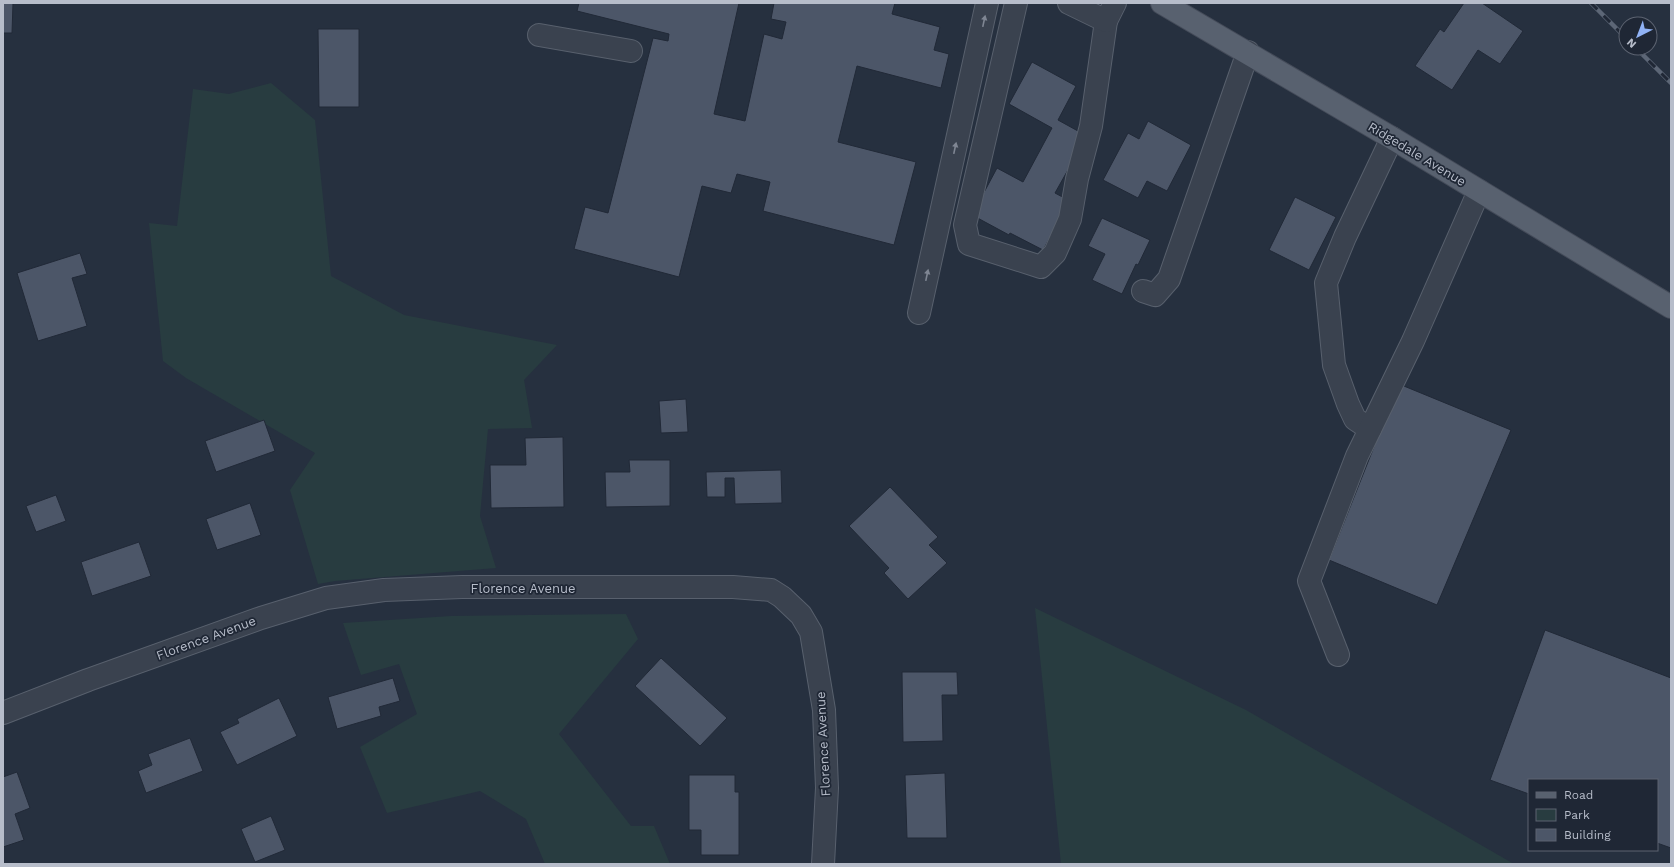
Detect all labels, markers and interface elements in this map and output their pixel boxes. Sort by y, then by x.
one-way arrow [981,15,987,27]
north arrow [1618,16,1658,56]
text: N [1624,36,1639,51]
street label: Ridgedale Avenue [1365,119,1469,189]
one-way arrow [953,141,959,154]
one-way arrow [925,268,931,281]
street label: Florence Avenue [470,581,576,596]
street label: Florence Avenue [154,613,258,663]
street label: Florence Avenue [813,691,833,797]
legend [1528,779,1658,851]
text: Road [1564,788,1593,802]
text: Park [1564,808,1590,822]
text: Building [1564,828,1611,842]

